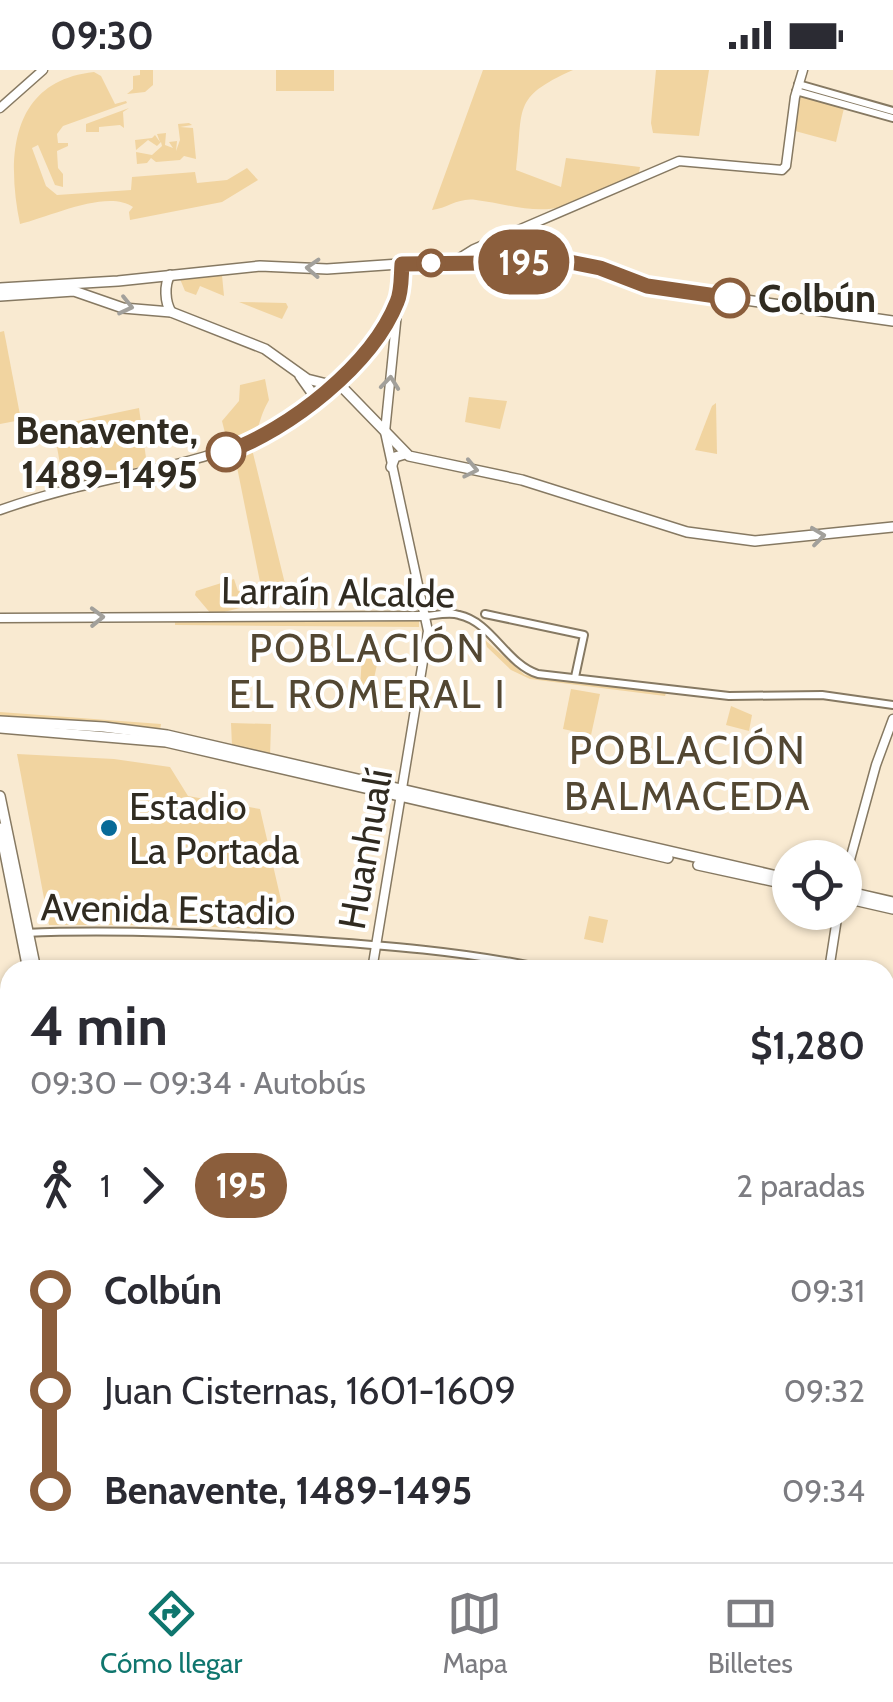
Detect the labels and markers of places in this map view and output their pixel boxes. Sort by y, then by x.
unlabelled marker [418,250,444,276]
place label: Colbún [758,275,876,322]
marker: Colbún [711,279,749,317]
place label: Benavente, 1489-1495 [15,407,198,498]
marker: Benavente, 1489-1495 [207,433,245,471]
place label: Estadio La Portada [129,783,299,874]
marker: Estadio La Portada [98,817,120,839]

